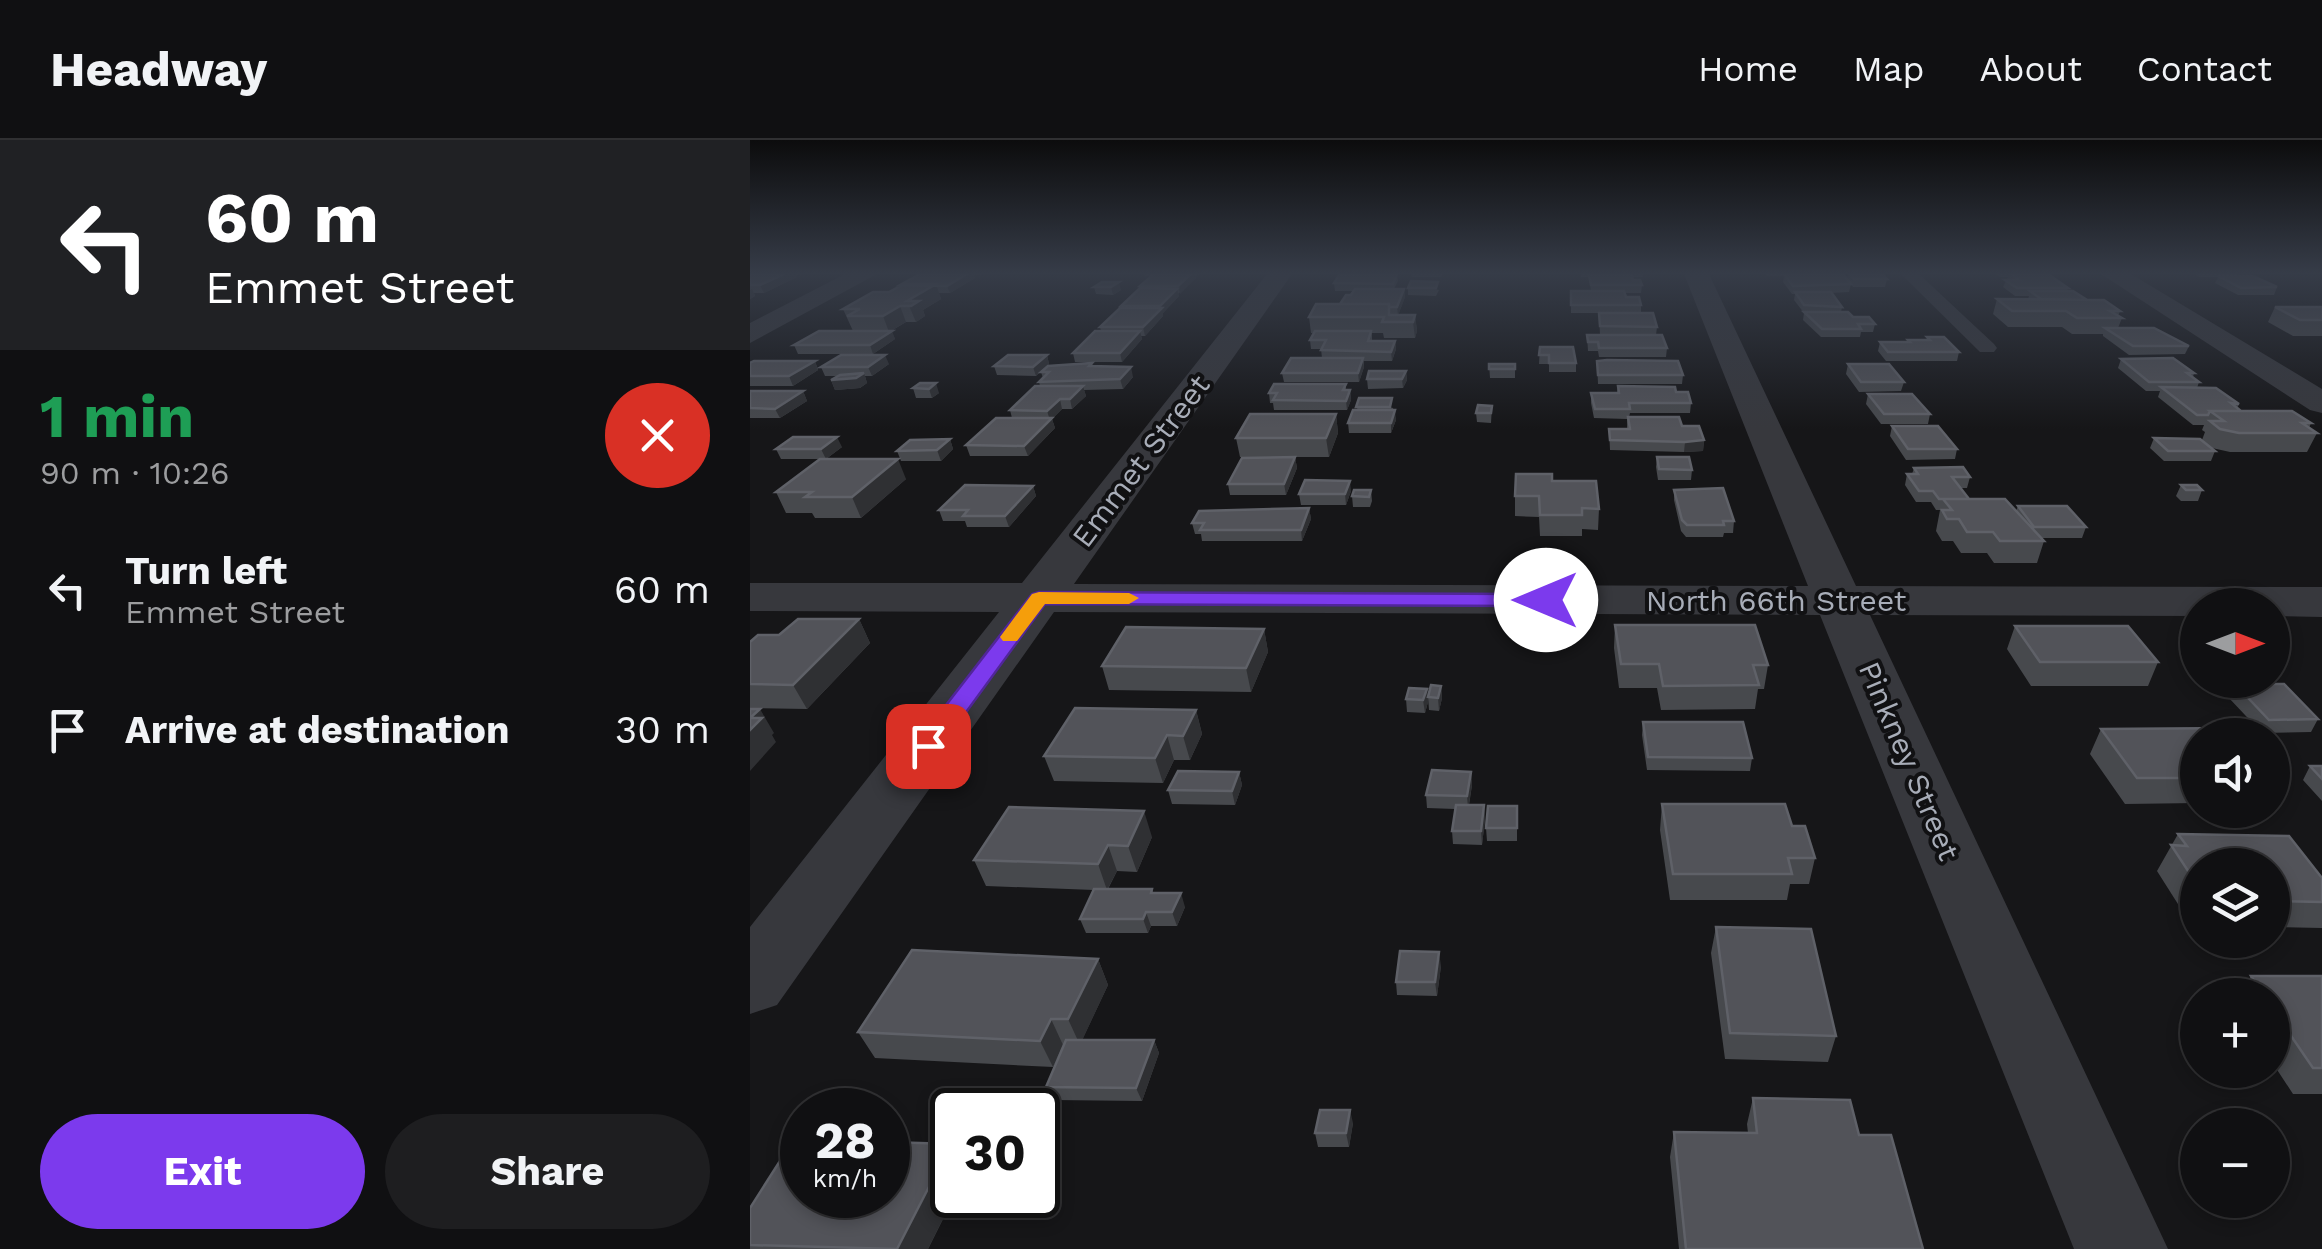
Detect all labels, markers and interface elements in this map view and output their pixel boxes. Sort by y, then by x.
text: Headway [50,41,267,98]
text: Home [1698,48,1798,90]
text: Map [1853,48,1925,90]
text: About [1980,48,2082,90]
text: Contact [2137,48,2272,90]
text: 60 m [205,177,379,259]
icon: left [40,180,170,310]
text: Emmet Street [205,261,514,314]
street label: Emmet Street [1065,367,1217,554]
text: 1 min [40,381,194,452]
button: close [605,383,710,488]
text: 90 m · 10:26 [40,454,229,492]
position arrow [1494,548,1598,652]
text: Turn left [125,549,287,593]
icon: left [40,563,95,618]
text: 60 m [614,568,710,612]
street label: North 66th Street [1646,583,1907,618]
north arrow [2180,588,2290,698]
map controls [2180,588,2290,1218]
text: Emmet Street [125,593,345,631]
street label: Pinkney Street [1852,656,1967,866]
icon: arrive [40,703,95,758]
pin [886,704,971,789]
text: Arrive at destination [125,708,510,752]
text: 30 m [615,708,710,752]
button: sound [2180,718,2290,828]
icon: arrive [901,719,956,774]
button: layers [2180,848,2290,958]
button: + [2180,978,2290,1088]
speed limit sign: 30 [930,1088,1060,1218]
button: − [2180,1108,2290,1218]
text: 28 [814,1111,876,1170]
button: Exit [40,1114,365,1229]
button: Share [385,1114,710,1229]
text: km/h [813,1164,877,1193]

